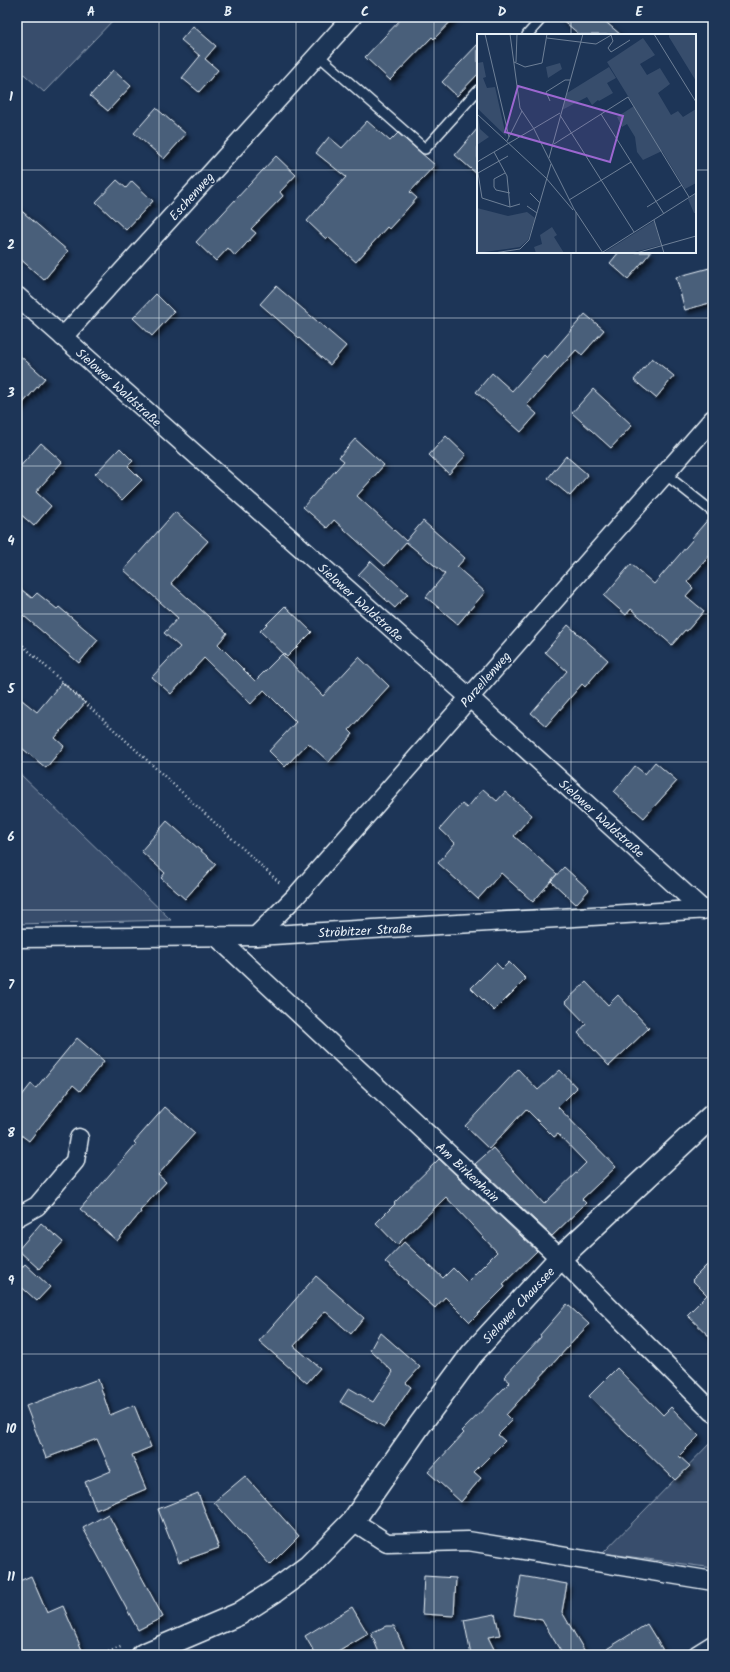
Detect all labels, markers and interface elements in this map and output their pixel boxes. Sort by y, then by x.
text: A [87,2,95,23]
text: B [224,2,232,23]
text: C [361,2,369,23]
text: D [498,2,507,23]
text: E [635,2,643,23]
inset map [477,34,696,253]
text: 1 [9,87,13,108]
street label: Eschenweg [164,168,220,226]
text: 2 [7,235,15,256]
street label: Sielower Waldstraße [70,344,166,433]
text: 3 [6,383,15,404]
text: 4 [7,531,15,552]
street label: Sielower Waldstraße [312,559,408,648]
street label: Parzellenweg [456,647,517,713]
text: 5 [7,679,16,700]
street label: Sielower Waldstraße [553,775,649,864]
text: 6 [7,827,15,848]
street label: Ströbitzer Straße [318,919,413,944]
text: 7 [8,975,15,996]
text: 8 [7,1123,15,1144]
street label: Am Birkenhain [430,1138,504,1208]
street label: Sielower Chaussee [478,1263,561,1349]
text: 9 [8,1271,15,1292]
text: 10 [6,1419,17,1440]
text: 11 [7,1567,15,1588]

